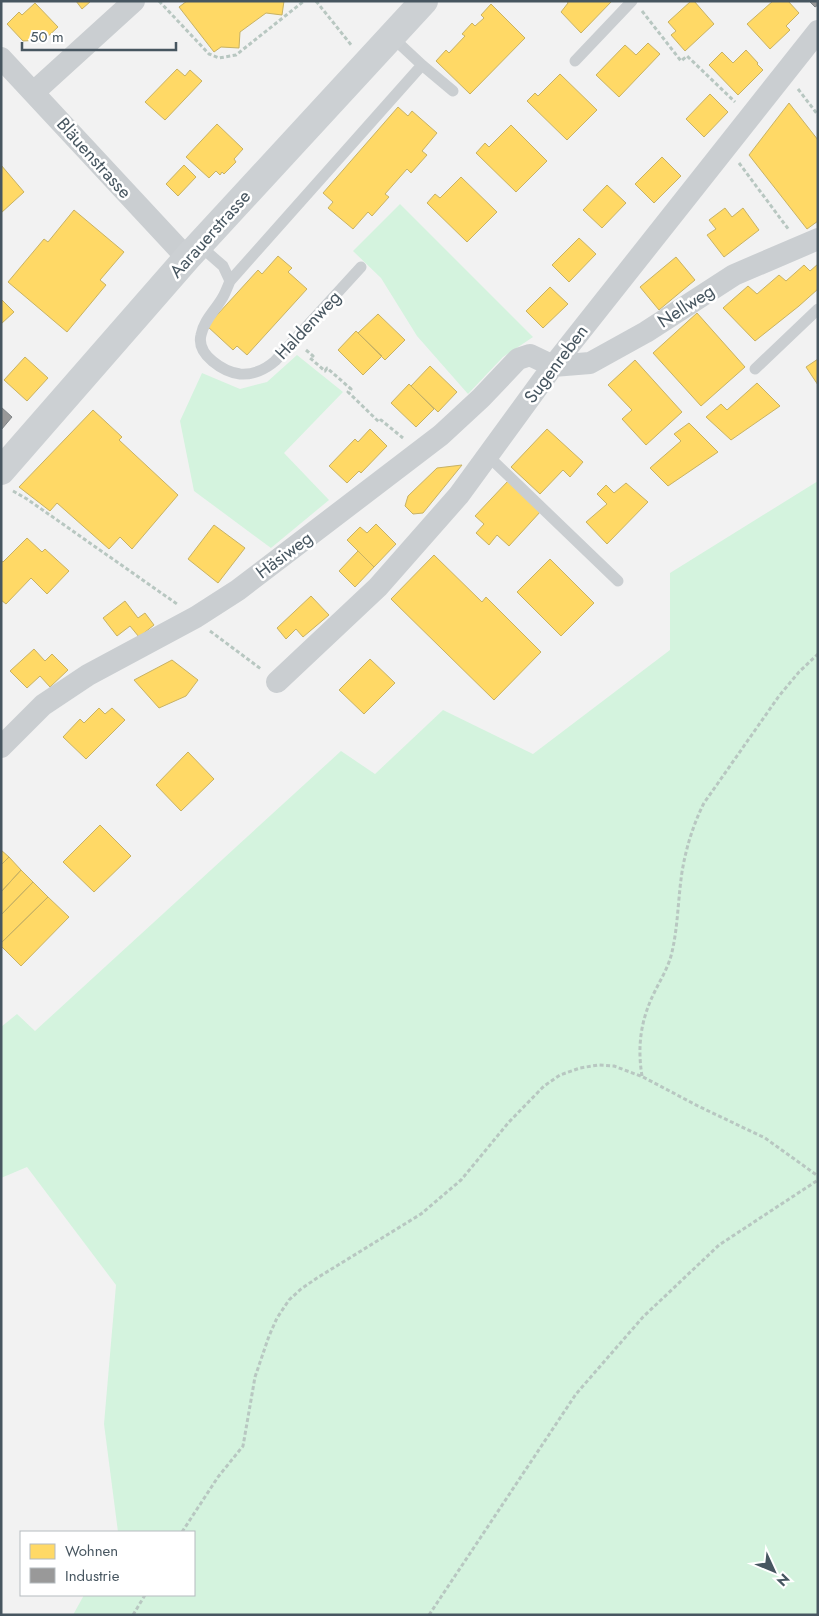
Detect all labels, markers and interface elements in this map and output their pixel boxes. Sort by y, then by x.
scale bar [22,20,176,52]
text: 50 m [30,26,64,48]
street label: Bläuenstrasse [50,112,138,204]
street label: Aarauerstrasse [163,184,257,284]
street label: Nellweg [653,278,719,334]
street label: Haldenweg [269,285,347,365]
street label: Sugenreben [518,319,594,409]
street label: Häsiweg [250,525,318,585]
legend [20,1531,195,1596]
text: Wohnen [65,1540,118,1562]
north arrow [749,1546,799,1596]
text: Industrie [65,1565,120,1587]
text: N [772,1569,794,1591]

